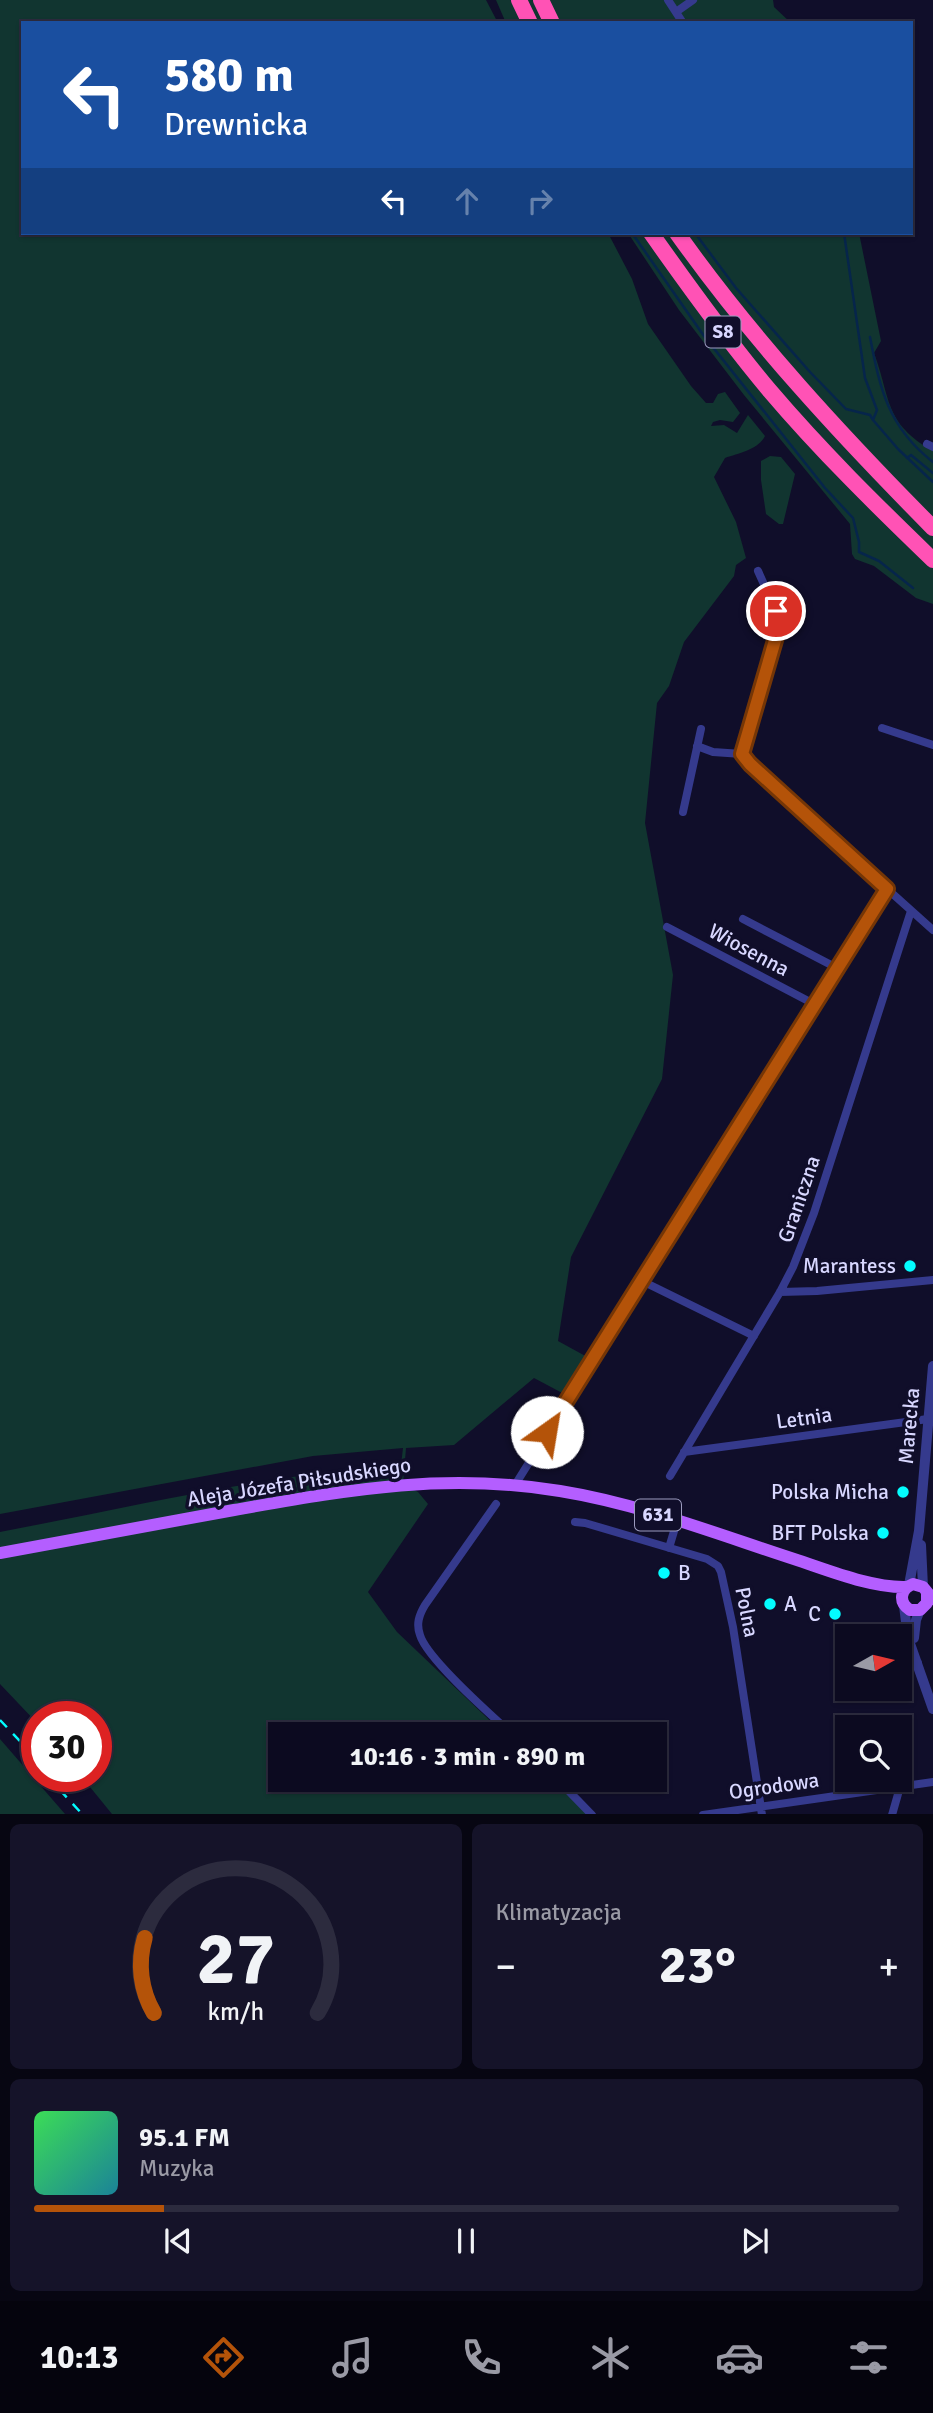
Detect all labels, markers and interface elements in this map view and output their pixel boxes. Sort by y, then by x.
text: 580 m [164,45,294,105]
icon: left [49,49,140,140]
text: Drewnicka [164,105,308,144]
icon: left [375,182,413,220]
icon: ahead [448,182,486,220]
icon: right [521,182,559,220]
road number: S8 [706,316,740,348]
pin [746,581,806,641]
icon: arrive [757,592,795,630]
street label: Wiosenna [704,918,794,982]
street label: Graniczna [772,1152,826,1246]
place label: Marantess [803,1253,896,1279]
marker: Marantess [902,1258,918,1274]
street label: Marecka [893,1387,925,1465]
position arrow [510,1395,584,1469]
street label: Letnia [774,1401,834,1435]
street label: Aleja Józefa Piłsudskiego [185,1451,413,1513]
place label: Polska Micha [771,1479,889,1505]
marker: Polska Micha [895,1484,911,1500]
road number: 631 [635,1499,681,1530]
place label: BFT Polska [772,1520,869,1546]
marker: BFT Polska [875,1525,891,1541]
place label: B [678,1560,691,1586]
marker: B [656,1565,672,1581]
street label: Polna [729,1585,765,1639]
place label: A [784,1591,797,1617]
marker: A [762,1596,778,1612]
place label: C [808,1601,821,1627]
marker: C [827,1606,843,1622]
north arrow [835,1624,912,1701]
map controls [835,1624,912,1792]
speed limit sign: 30 [21,1701,112,1792]
button: search [835,1715,912,1792]
text: 10:16 · 3 min · 890 m [350,1741,585,1773]
street label: Ogrodowa [727,1767,821,1805]
text: Klimatyzacja [496,1898,622,1927]
text: 27 [196,1915,275,2004]
text: 23° [659,1933,736,1997]
text: − [496,1943,516,1990]
text: + [878,1943,899,1990]
text: km/h [207,1995,264,2026]
text: 95.1 FM [139,2122,230,2154]
text: Muzyka [139,2154,214,2183]
icon: previous [159,2222,197,2260]
icon: pause [447,2222,485,2260]
icon: next [736,2222,774,2260]
icon: directions [199,2333,248,2382]
icon: music [328,2333,377,2382]
icon: phone [457,2333,506,2382]
icon: climate [586,2333,635,2382]
icon: car [715,2333,764,2382]
icon: filters [844,2333,893,2382]
text: 10:13 [40,2338,119,2377]

